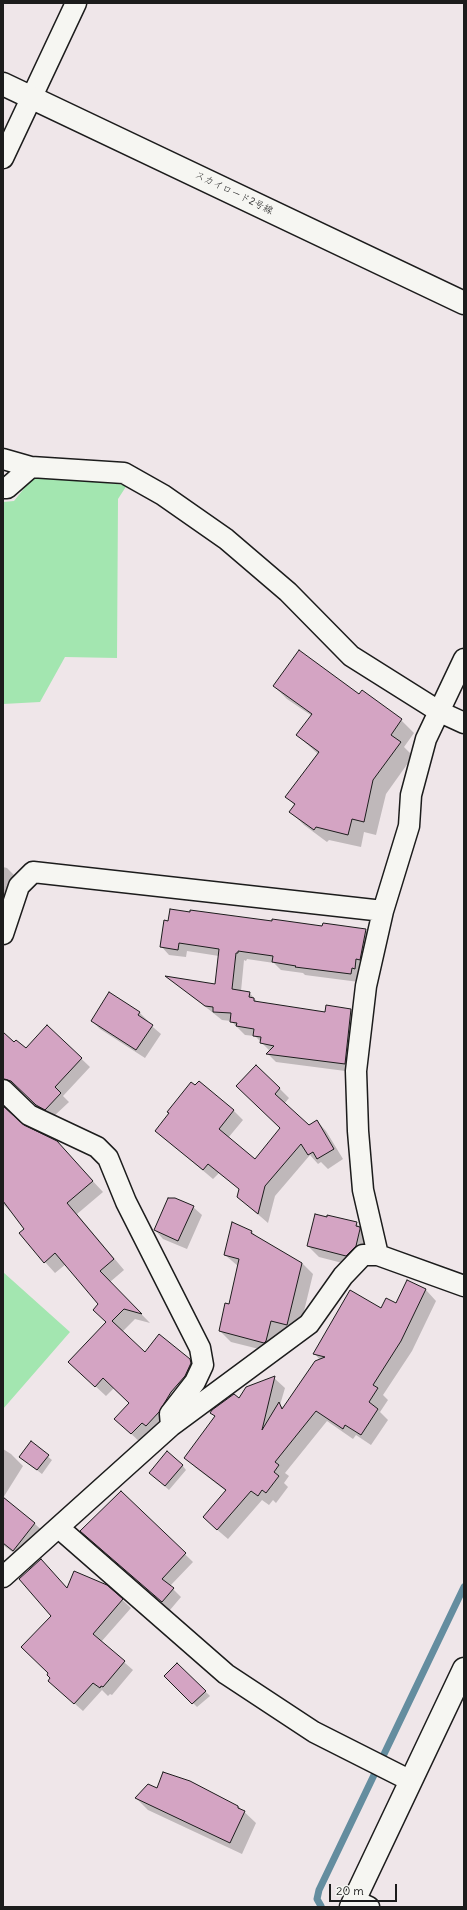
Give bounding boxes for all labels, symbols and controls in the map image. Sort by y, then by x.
street label: スカイロード2号線 [193,169,275,217]
scale bar [331,1876,399,1902]
text: 20 m [336,1883,364,1898]

